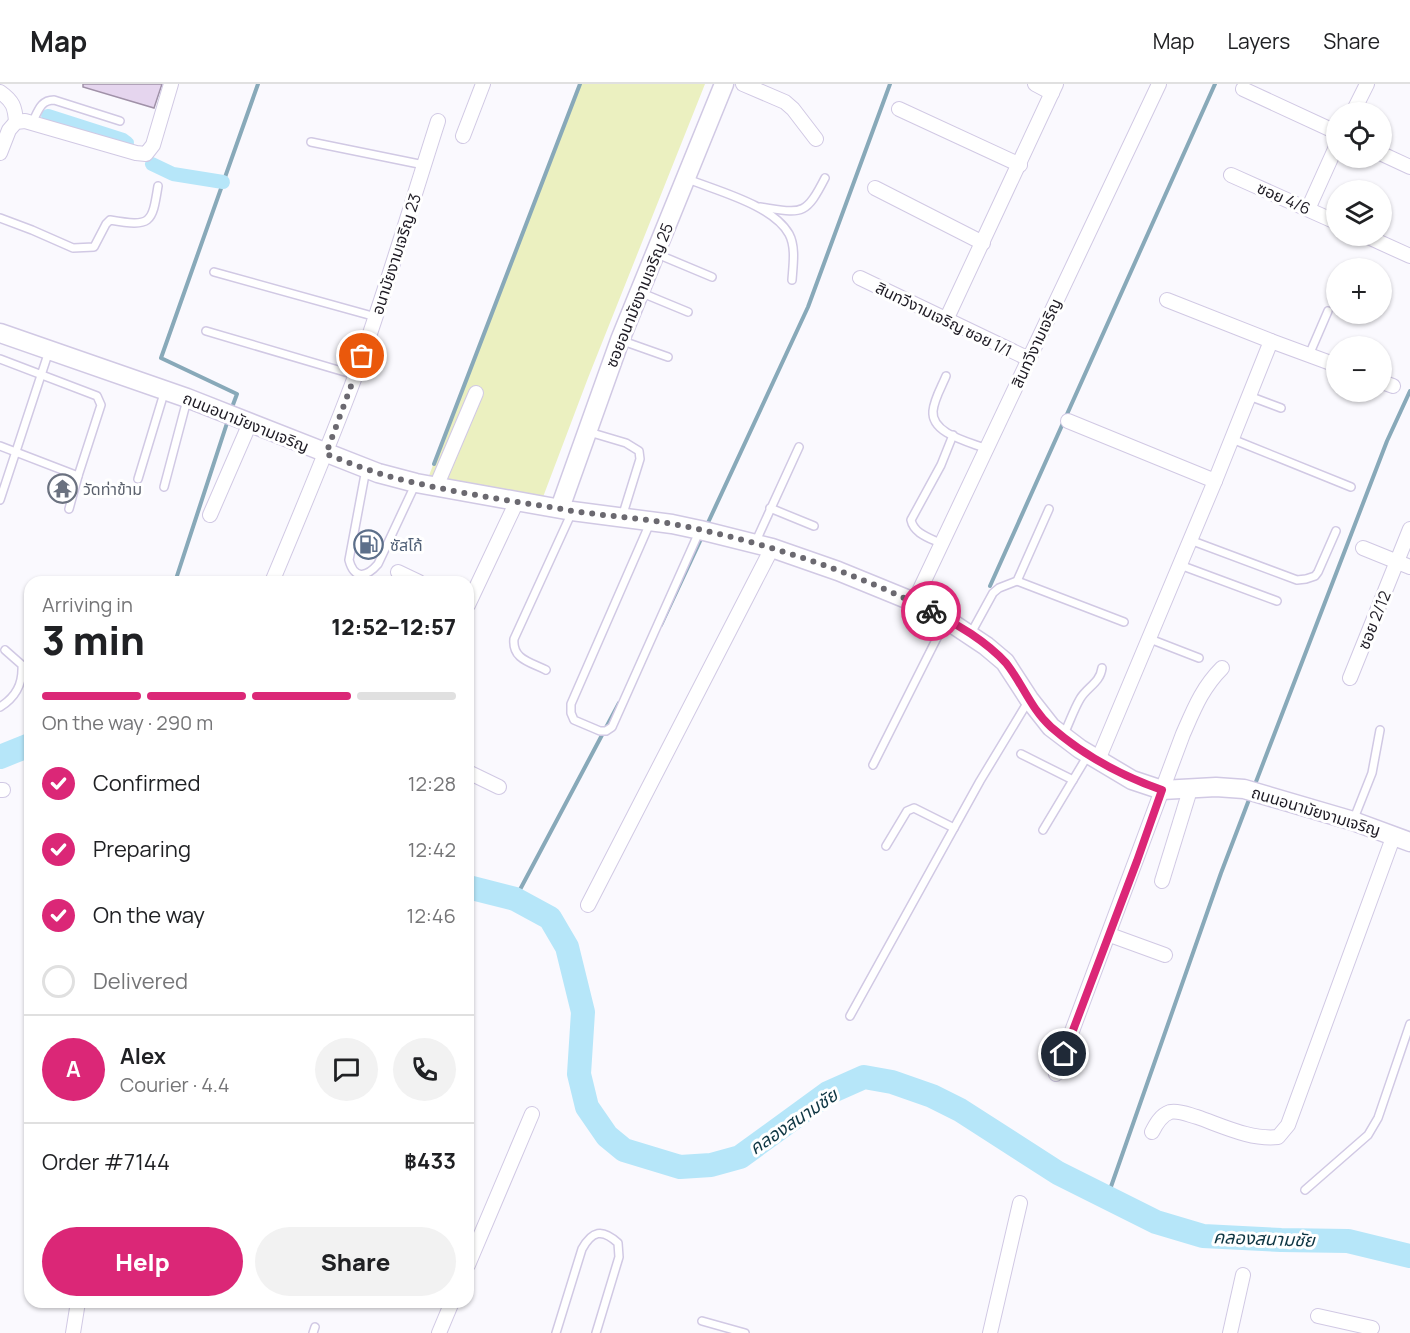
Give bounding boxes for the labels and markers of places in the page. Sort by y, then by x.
pin [336,330,387,381]
temple icon: วัดท่าข้าม [46,473,78,505]
place label: วัดท่าข้าม [83,478,142,500]
fuel station icon: ซัสโก้ [353,529,385,561]
place label: ซัสโก้ [390,534,423,556]
pin [1038,1028,1089,1079]

